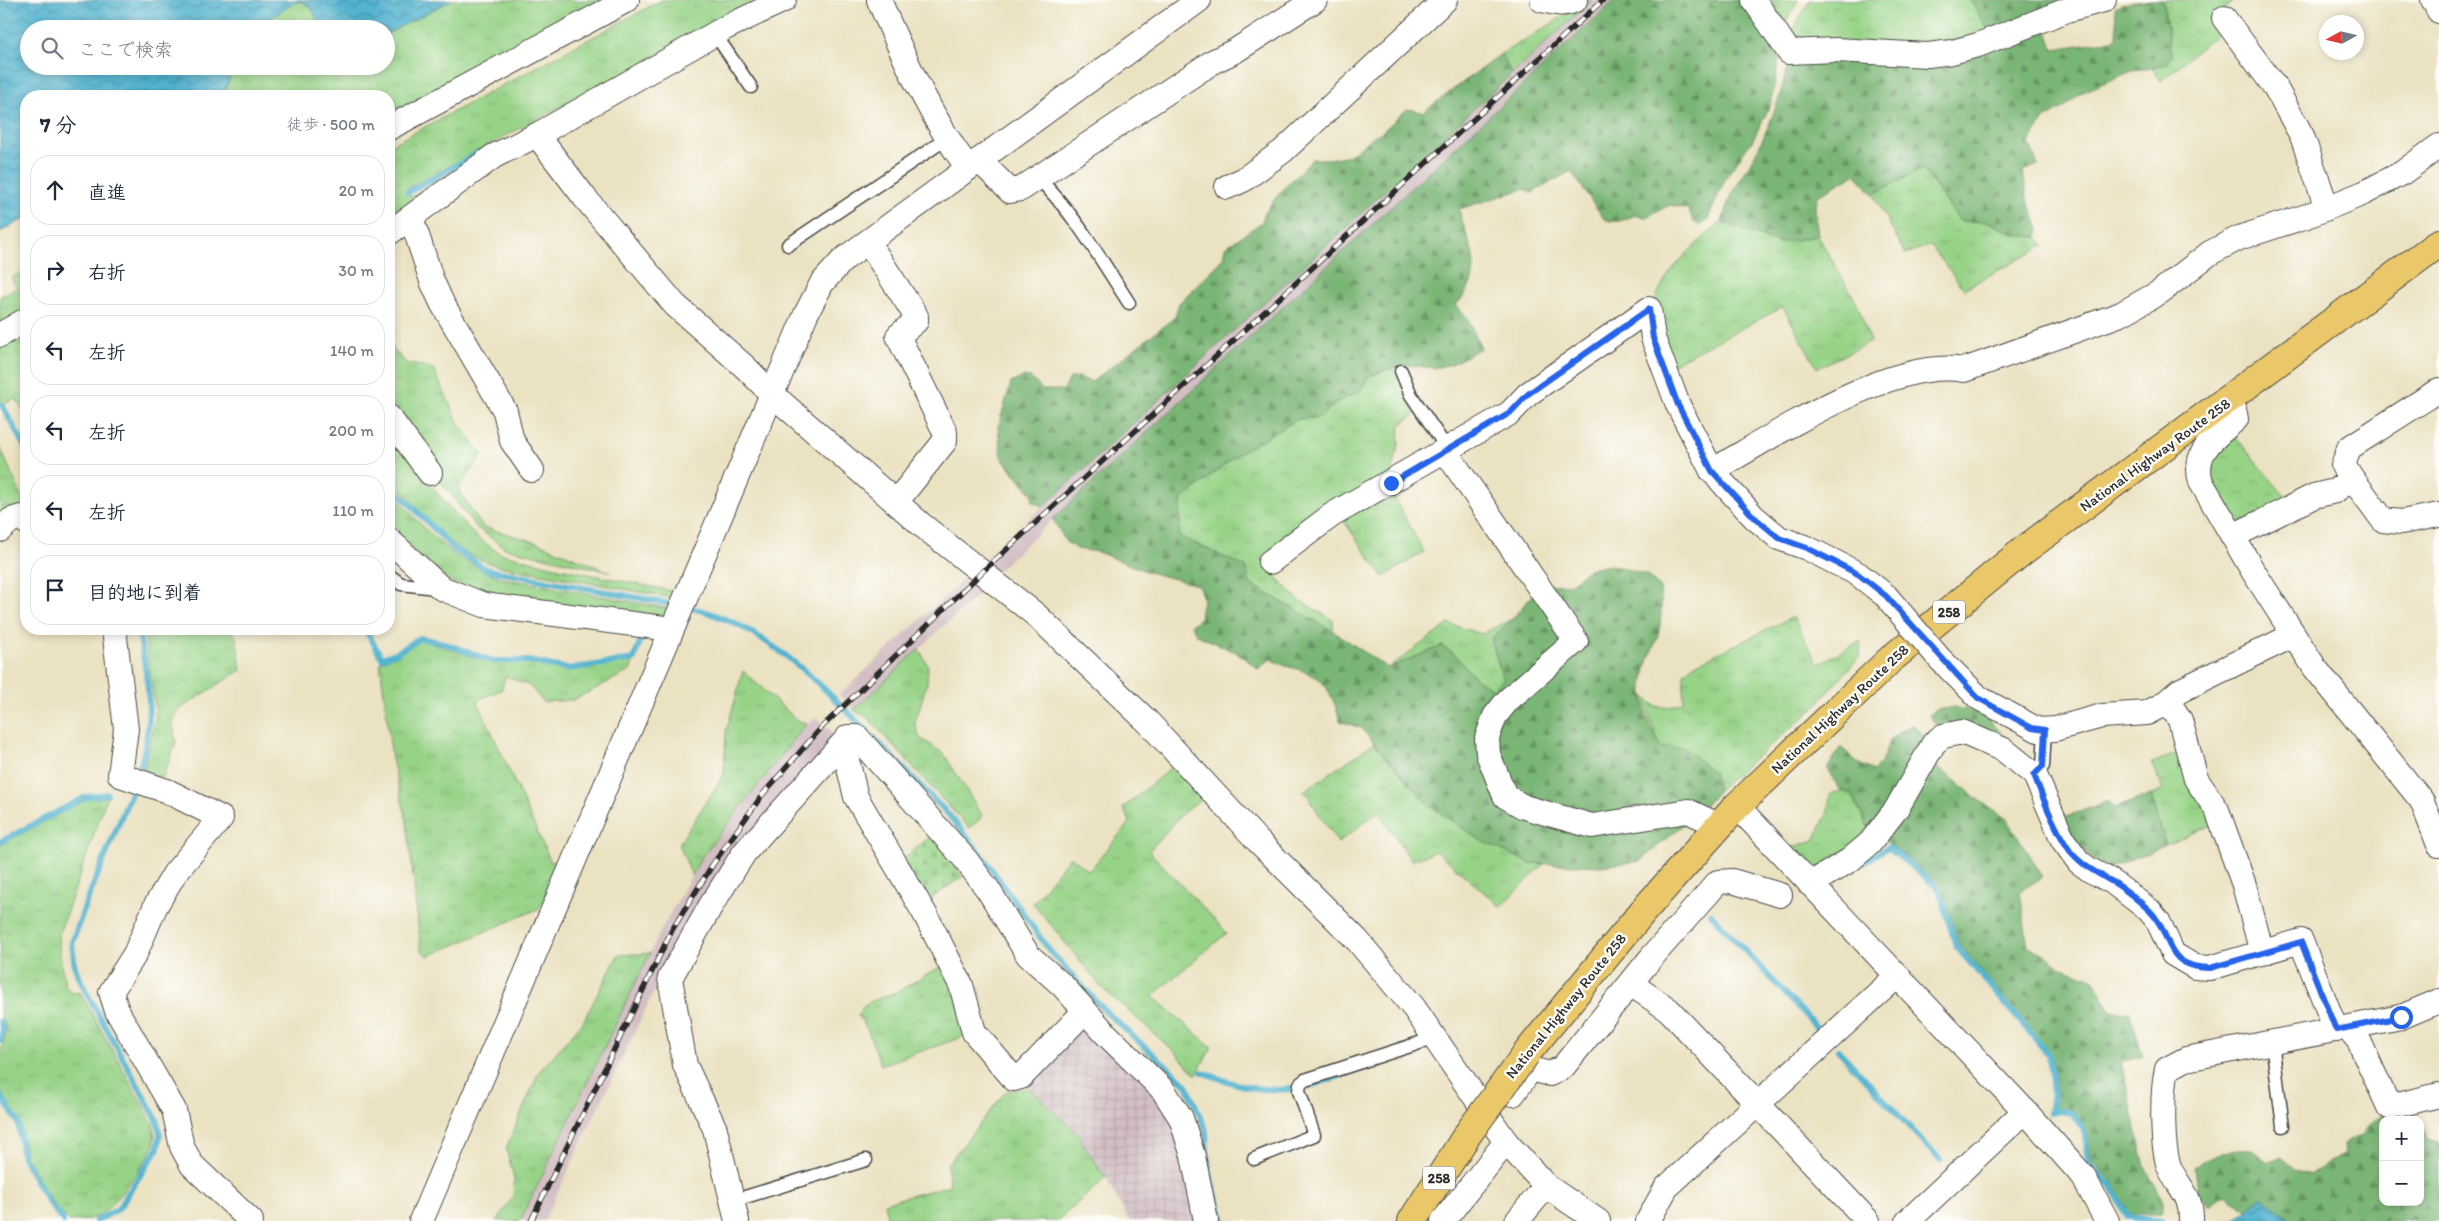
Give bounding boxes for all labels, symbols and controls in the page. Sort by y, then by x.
north arrow [2319,15,2364,60]
search box [20,20,395,75]
icon: search [38,34,66,62]
text: ここで検索 [78,38,173,61]
text: 7 分 [40,112,76,137]
text: 徒歩 · 500 m [287,115,375,134]
icon: ahead [41,176,69,204]
text: 直進 [88,181,126,204]
text: 20 m [339,181,374,200]
icon: right [41,256,69,284]
text: 右折 [88,261,126,284]
text: 30 m [338,261,374,280]
icon: left [41,336,69,364]
text: 左折 [88,341,126,364]
text: 140 m [330,341,374,360]
street label: National Highway Route 258 [2076,394,2234,516]
icon: left [41,416,69,444]
text: 左折 [88,421,126,444]
text: 200 m [329,421,374,440]
route end [1380,472,1403,495]
icon: left [41,496,69,524]
text: 左折 [88,501,126,524]
text: 110 m [332,501,374,520]
icon: arrive [41,576,69,604]
text: 目的地に到着 [88,581,202,604]
road number: 258 [1933,600,1965,624]
street label: National Highway Route 258 [1768,641,1912,777]
street label: National Highway Route 258 [1502,930,1630,1082]
route start [2390,1006,2413,1029]
map controls [2379,1116,2424,1206]
button: + [2379,1116,2424,1161]
button: − [2379,1161,2424,1206]
road number: 258 [1423,1166,1455,1190]

